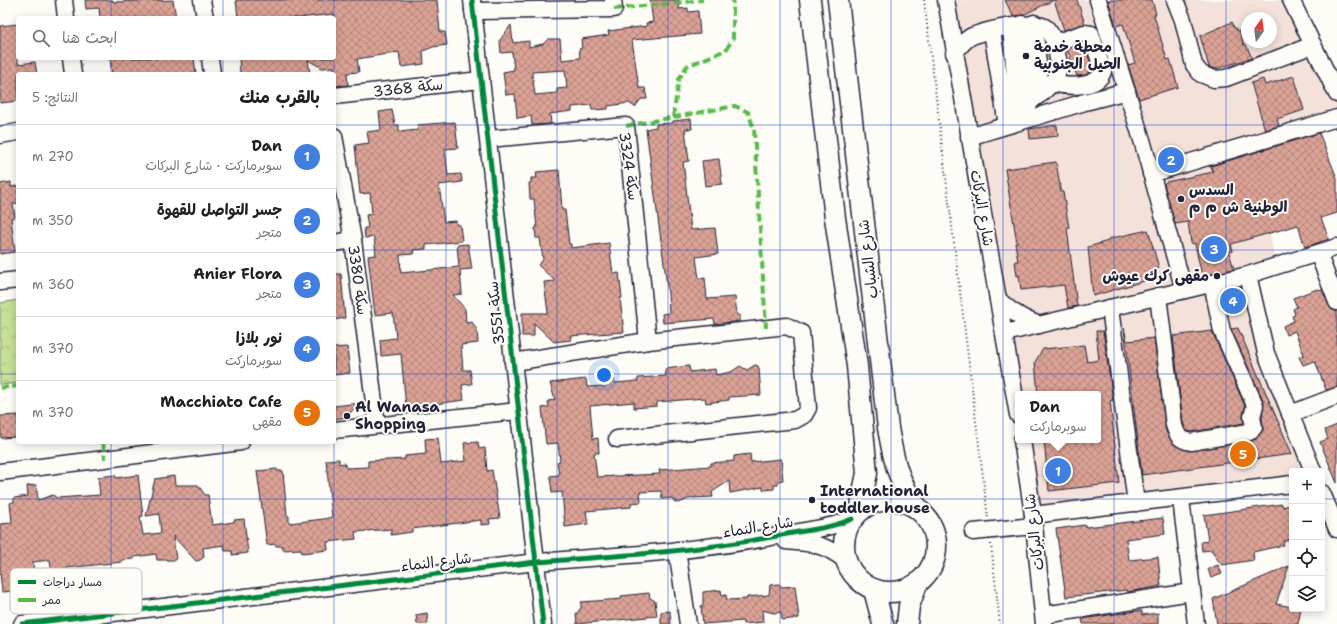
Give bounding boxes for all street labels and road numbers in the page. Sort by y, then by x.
street label: سكة 3368 [372,74,444,102]
street label: سكة 3324 [614,130,644,202]
street label: شارع البركات [965,168,999,248]
street label: شارع الشباب [853,218,883,300]
street label: سكة 3380 [343,244,373,316]
street label: سكة 3551 [483,280,509,346]
street label: شارع البركات [1019,492,1049,572]
street label: شارع النماء [721,512,795,542]
street label: شارع النماء [399,548,473,576]

